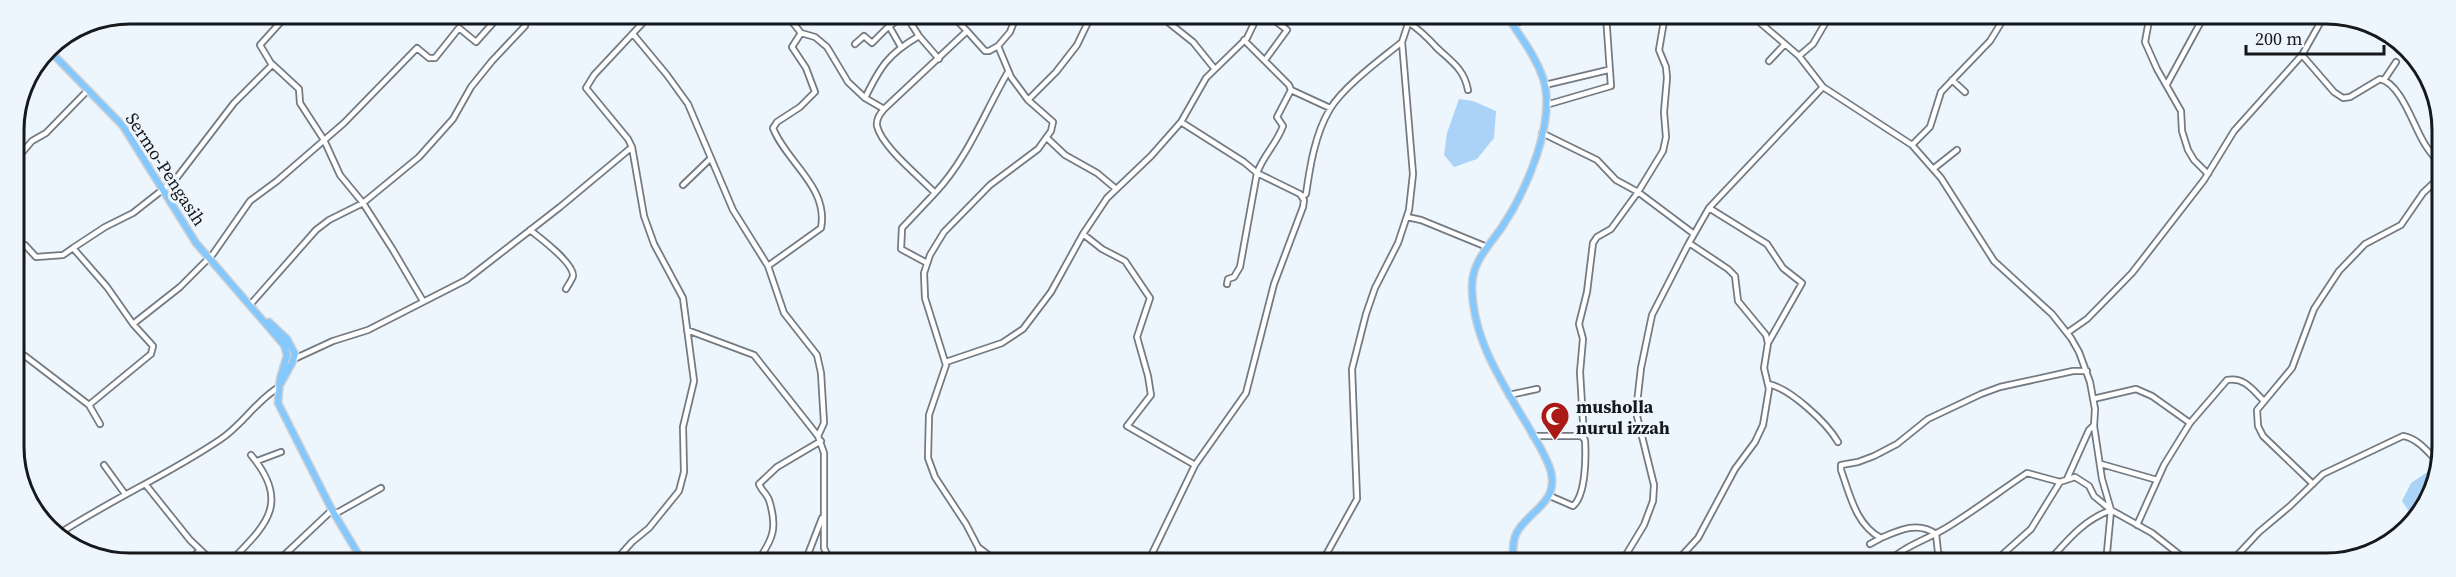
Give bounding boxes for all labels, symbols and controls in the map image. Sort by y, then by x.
scale bar [2246,18,2384,56]
text: 200 m [2255,26,2302,51]
street label: Sermo-Pengasih [120,108,212,231]
place label: musholla nurul izzah [1576,394,1670,440]
mosque icon: musholla nurul izzah [1539,400,1571,442]

